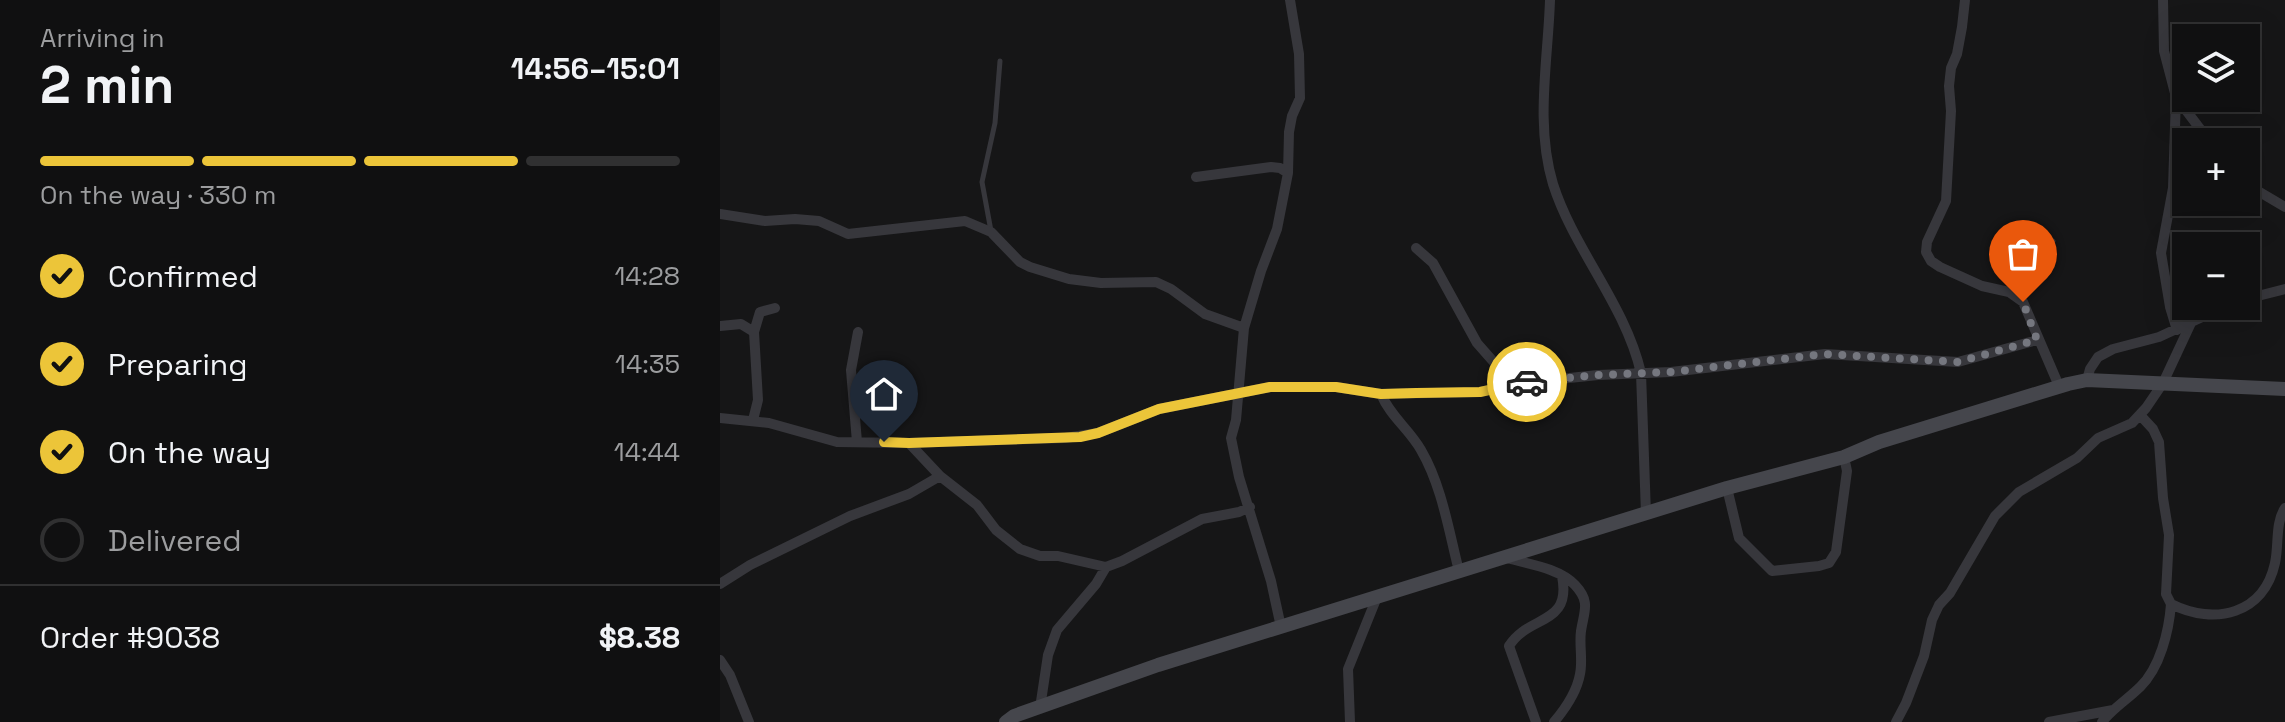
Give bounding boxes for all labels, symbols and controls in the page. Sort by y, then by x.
text: Arriving in [40,21,164,55]
map controls [2172,24,2260,320]
button: layers [2172,24,2260,112]
text: 14:56–15:01 [511,49,680,88]
text: 2 min [40,52,174,118]
button: + [2172,128,2260,216]
text: On the way · 330 m [40,178,276,212]
pin [1989,220,2057,302]
icon: bag [2001,232,2045,276]
button: − [2172,232,2260,320]
icon: check [40,254,84,298]
text: Confirmed [108,257,258,296]
text: 14:28 [614,259,680,293]
icon: check [40,342,84,386]
courier [1487,342,1567,422]
text: Preparing [108,345,247,384]
text: 14:35 [615,347,680,381]
pin [850,360,918,442]
icon: car [1505,360,1549,404]
icon: home [862,372,906,416]
icon: check [40,430,84,474]
text: On the way [108,433,271,472]
text: 14:44 [614,435,680,469]
text: Delivered [108,521,242,560]
text: Order #9038 [40,618,220,657]
text: $8.38 [599,618,680,657]

